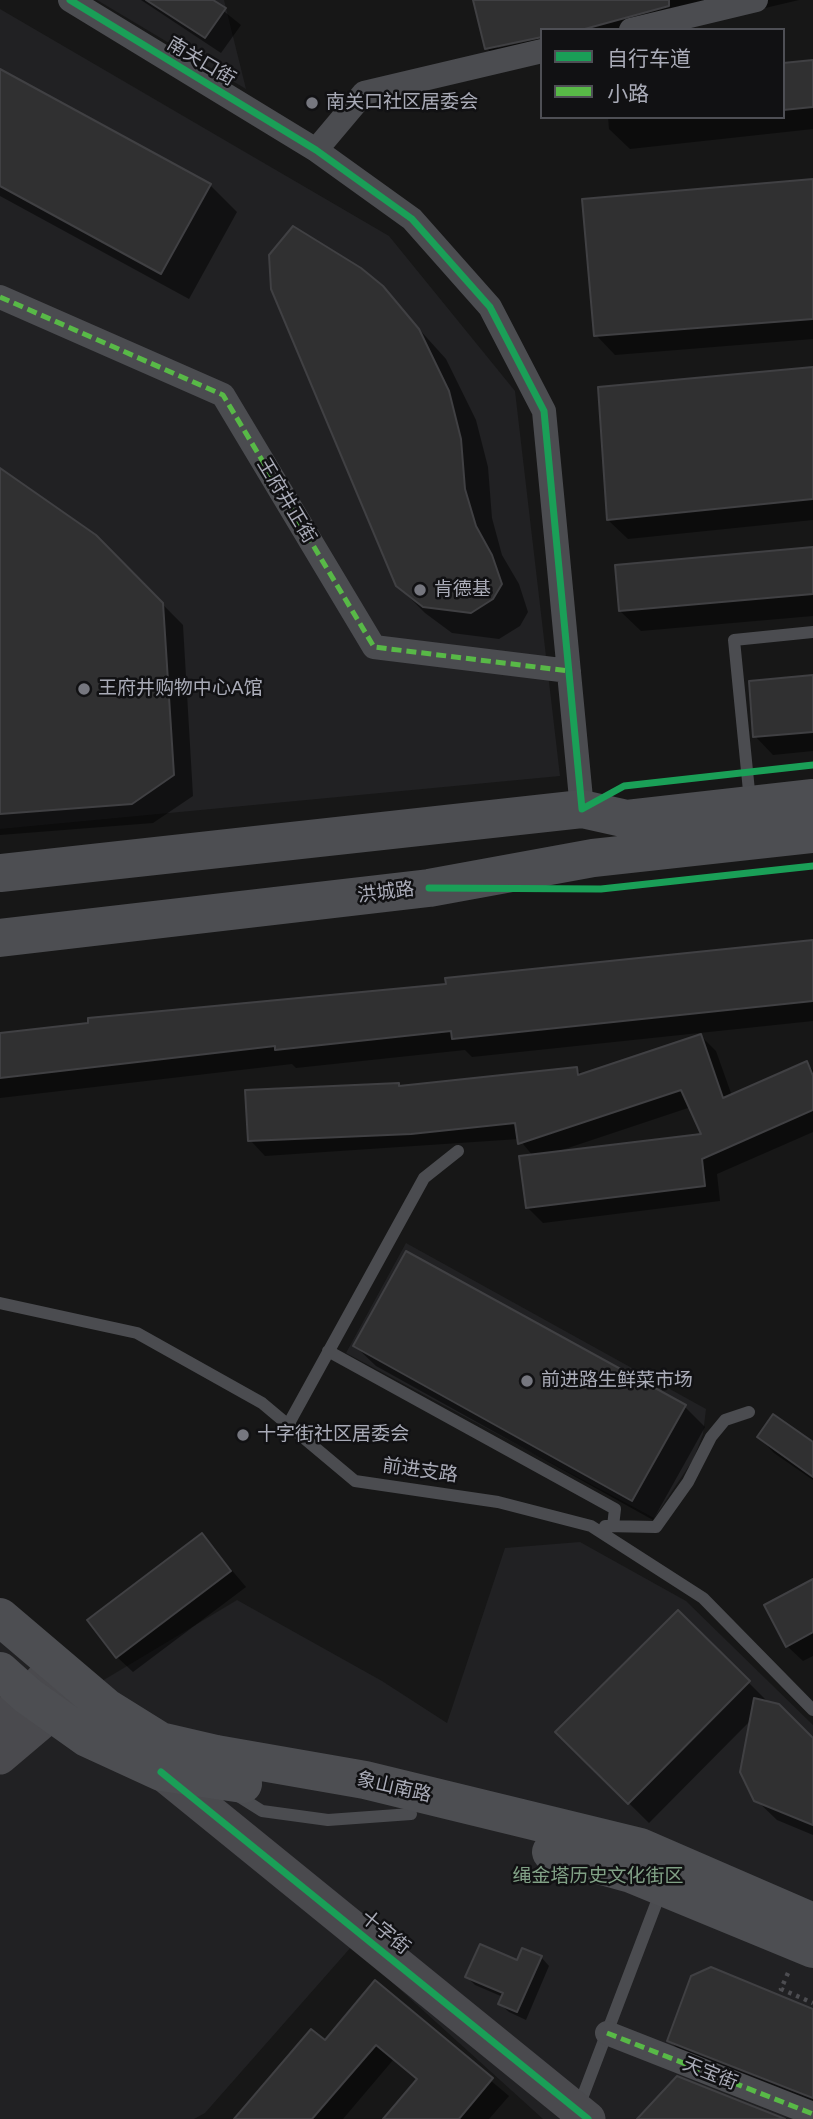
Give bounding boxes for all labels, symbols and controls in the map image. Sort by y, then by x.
legend [540,28,785,119]
street label: 南关口街 [163,33,239,91]
text: 自行车道 [607,47,691,70]
text: 小路 [607,82,649,105]
place label: 南关口社区居委会 [326,92,478,114]
marker: 南关口社区居委会 [304,95,320,111]
street label: 王府井正街 [252,454,320,548]
place label: 肯德基 [434,579,491,601]
marker: 肯德基 [412,582,428,598]
place label: 王府井购物中心A馆 [98,678,263,700]
marker: 王府井购物中心A馆 [76,681,92,697]
street label: 洪城路 [356,878,416,908]
place label: 前进路生鲜菜市场 [541,1370,693,1392]
marker: 前进路生鲜菜市场 [519,1373,535,1389]
place label: 十字街社区居委会 [257,1424,409,1446]
marker: 十字街社区居委会 [235,1427,251,1443]
street label: 前进支路 [381,1454,459,1488]
street label: 象山南路 [354,1768,434,1808]
park label: 绳金塔历史文化街区 [513,1866,683,1888]
street label: 十字街 [356,1906,414,1960]
street label: 天宝街 [679,2053,741,2095]

